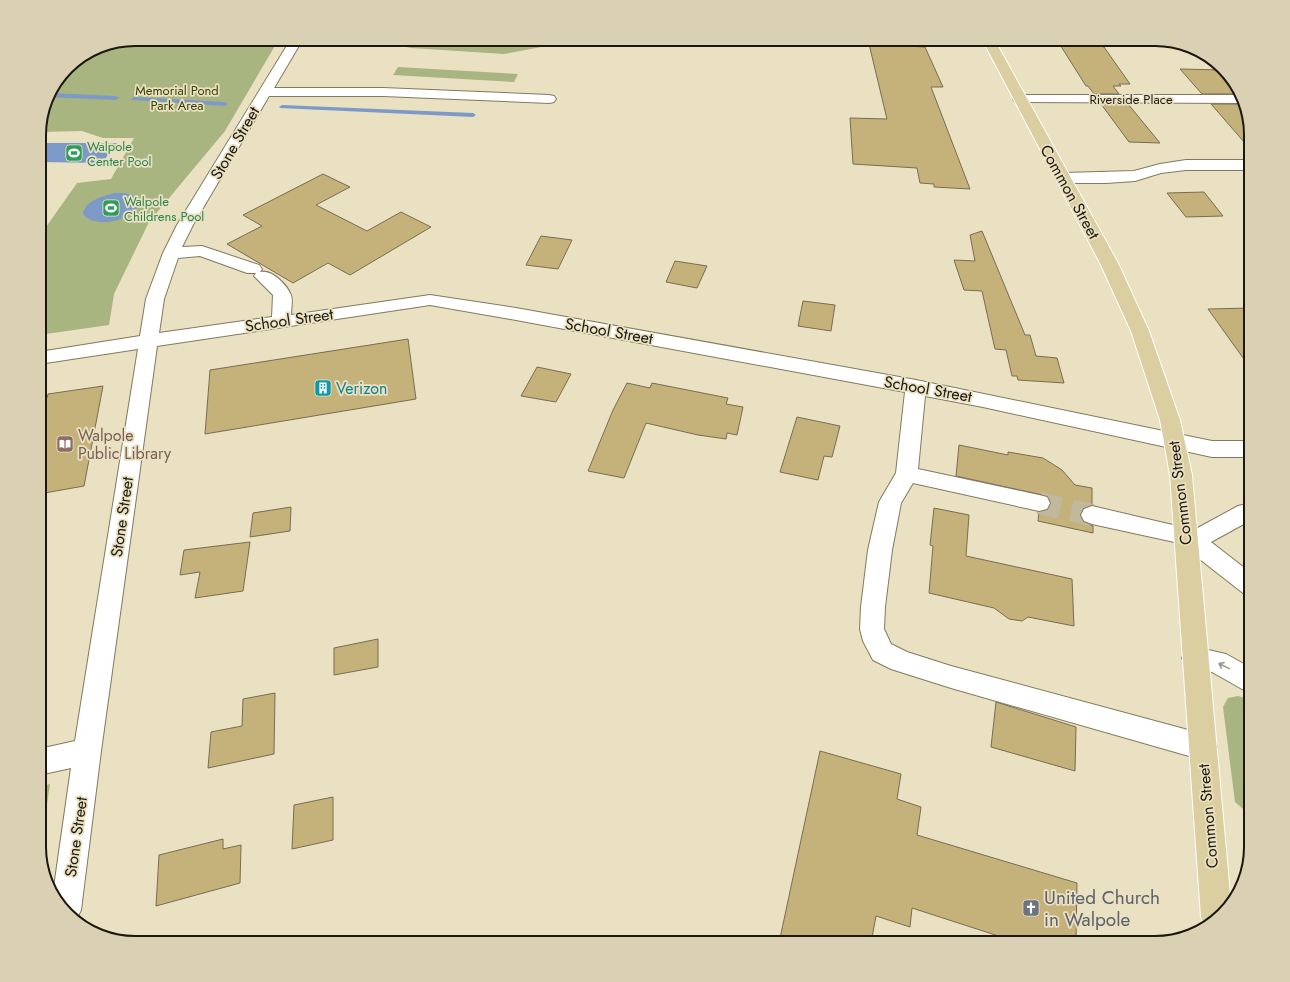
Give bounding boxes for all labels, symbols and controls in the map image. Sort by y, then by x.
park label: Memorial Pond Park Area [135,81,219,115]
street label: Riverside Place [1089,90,1173,109]
street label: Stone Street [205,102,265,184]
place label: Walpole Center Pool [87,137,152,171]
street label: Common Street [1035,141,1106,244]
sports icon: Walpole Center Pool [64,143,84,163]
place label: Walpole Childrens Pool [124,192,204,226]
sports icon: Walpole Childrens Pool [101,198,121,218]
street label: School Street [243,302,335,338]
street label: School Street [563,312,655,350]
street label: School Street [882,370,974,408]
place label: Verizon [336,377,387,400]
building icon: Verizon [313,378,333,398]
place label: Walpole Public Library [78,424,172,465]
library icon: Walpole Public Library [55,434,75,454]
street label: Common Street [1162,439,1198,546]
street label: Stone Street [105,475,139,559]
one-way arrow [1219,662,1231,669]
street label: Common Street [1192,763,1224,869]
street label: Stone Street [59,795,93,879]
place label: United Church in Walpole [1044,884,1160,933]
church icon: United Church in Walpole [1021,898,1041,918]

